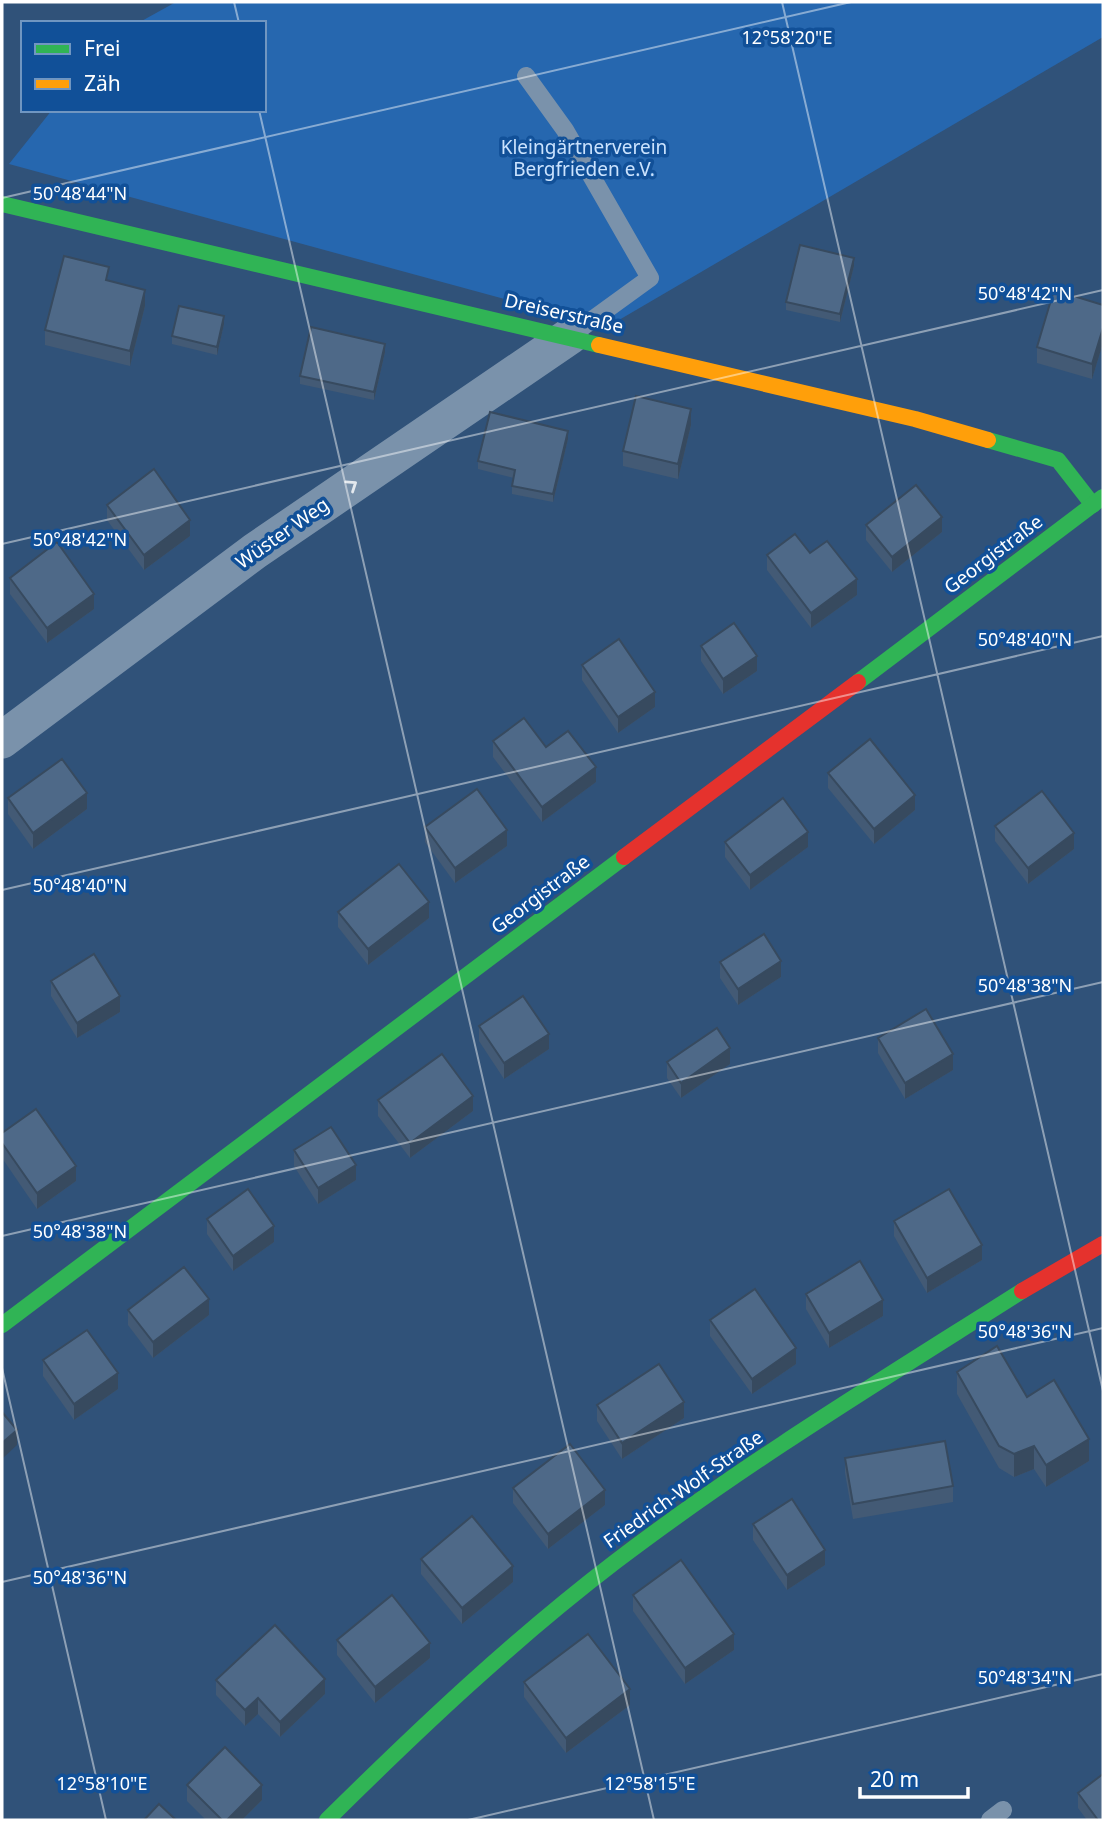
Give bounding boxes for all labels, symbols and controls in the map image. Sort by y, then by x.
legend [21,21,266,112]
text: 12°58'20"E [742,25,832,49]
text: Frei [84,34,120,62]
text: Zäh [84,69,121,97]
park label: Kleingärtnerverein Bergfrieden e.V. [501,134,667,182]
text: 50°48'44"N [33,181,127,205]
text: 50°48'42"N [978,281,1072,305]
street label: Dreiserstraße [502,287,626,339]
one-way arrow [344,481,357,493]
street label: Wüster Weg [230,491,334,575]
street label: Georgistraße [938,508,1048,600]
text: 50°48'42"N [33,527,127,551]
text: 50°48'40"N [978,627,1072,651]
street label: Georgistraße [485,848,595,940]
text: 50°48'40"N [33,873,127,897]
text: 50°48'38"N [978,973,1072,997]
text: 50°48'38"N [33,1219,127,1243]
text: 50°48'36"N [978,1319,1072,1343]
street label: Friedrich-Wolf-Straße [598,1424,768,1554]
text: 50°48'36"N [33,1565,127,1589]
text: 50°48'34"N [978,1665,1072,1689]
scale bar [860,1756,968,1800]
text: 20 m [870,1765,919,1793]
text: 12°58'10"E [57,1771,147,1795]
text: 12°58'15"E [605,1771,695,1795]

